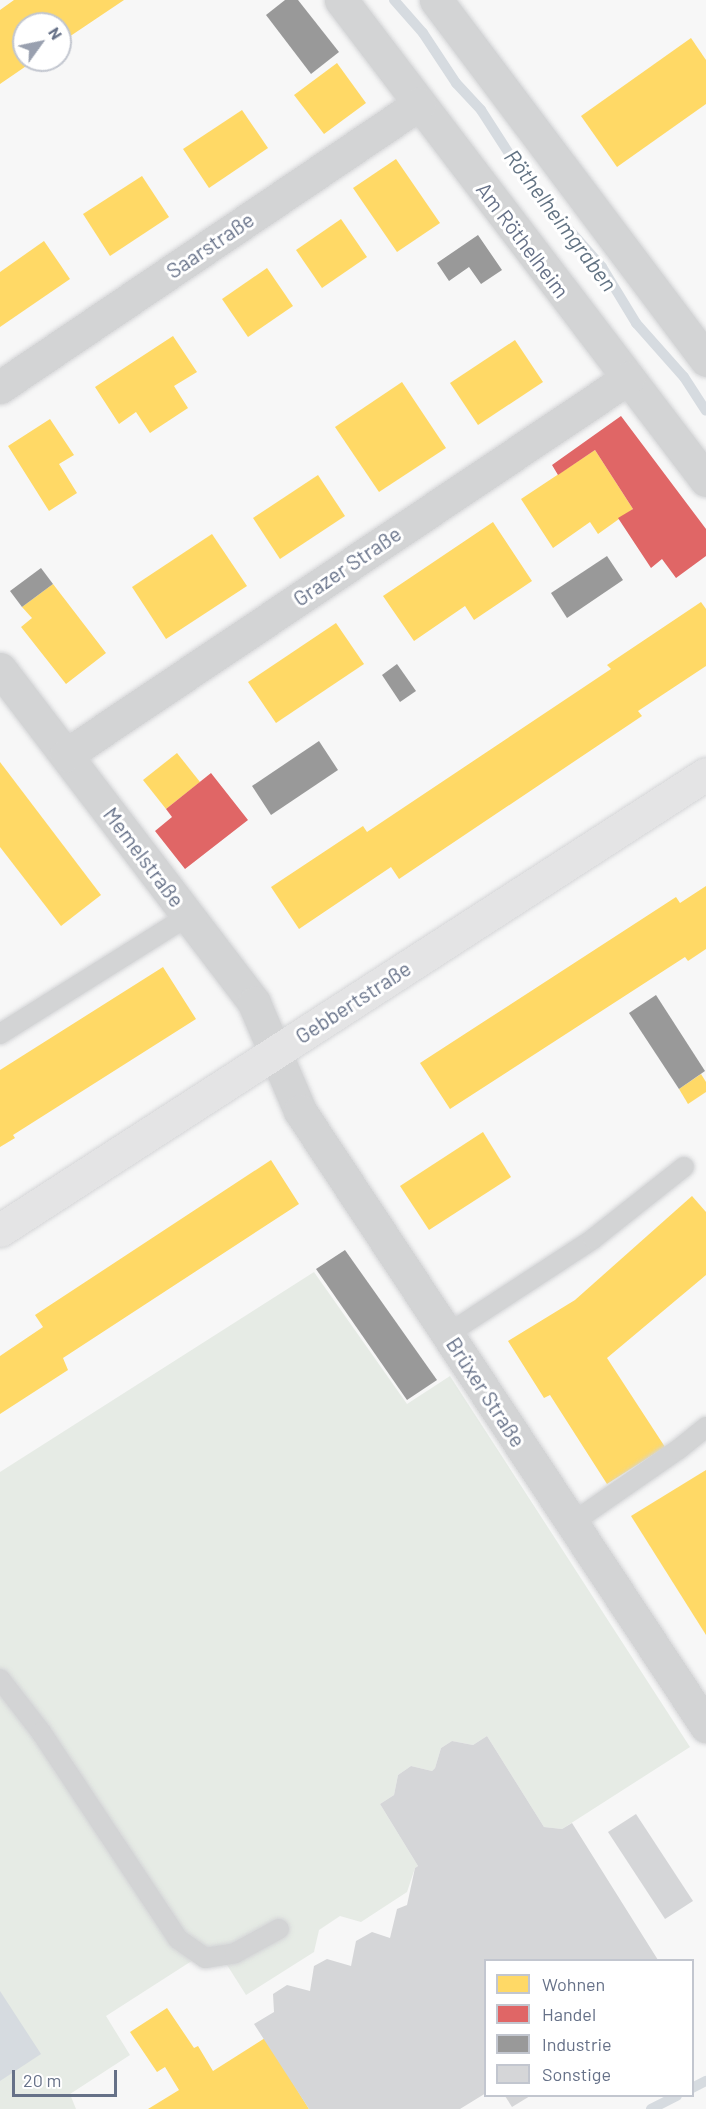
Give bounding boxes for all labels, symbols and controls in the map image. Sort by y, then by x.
north arrow [12,12,72,72]
text: N [45,23,67,43]
water label: Röthelheimgraben [499,144,623,296]
street label: Am Röthelheim [471,177,575,303]
street label: Saarstraße [161,207,259,283]
street label: Grazer Straße [288,521,406,611]
street label: Memelstraße [98,802,190,912]
street label: Gebbertstraße [291,955,415,1049]
street label: Brüxer Straße [441,1332,531,1452]
legend [484,1959,694,2097]
text: Wohnen [542,1973,605,1995]
text: Handel [542,2003,596,2025]
text: Industrie [542,2033,612,2055]
scale bar [15,2058,120,2096]
text: Sonstige [542,2063,611,2085]
text: 20 m [23,2069,61,2091]

